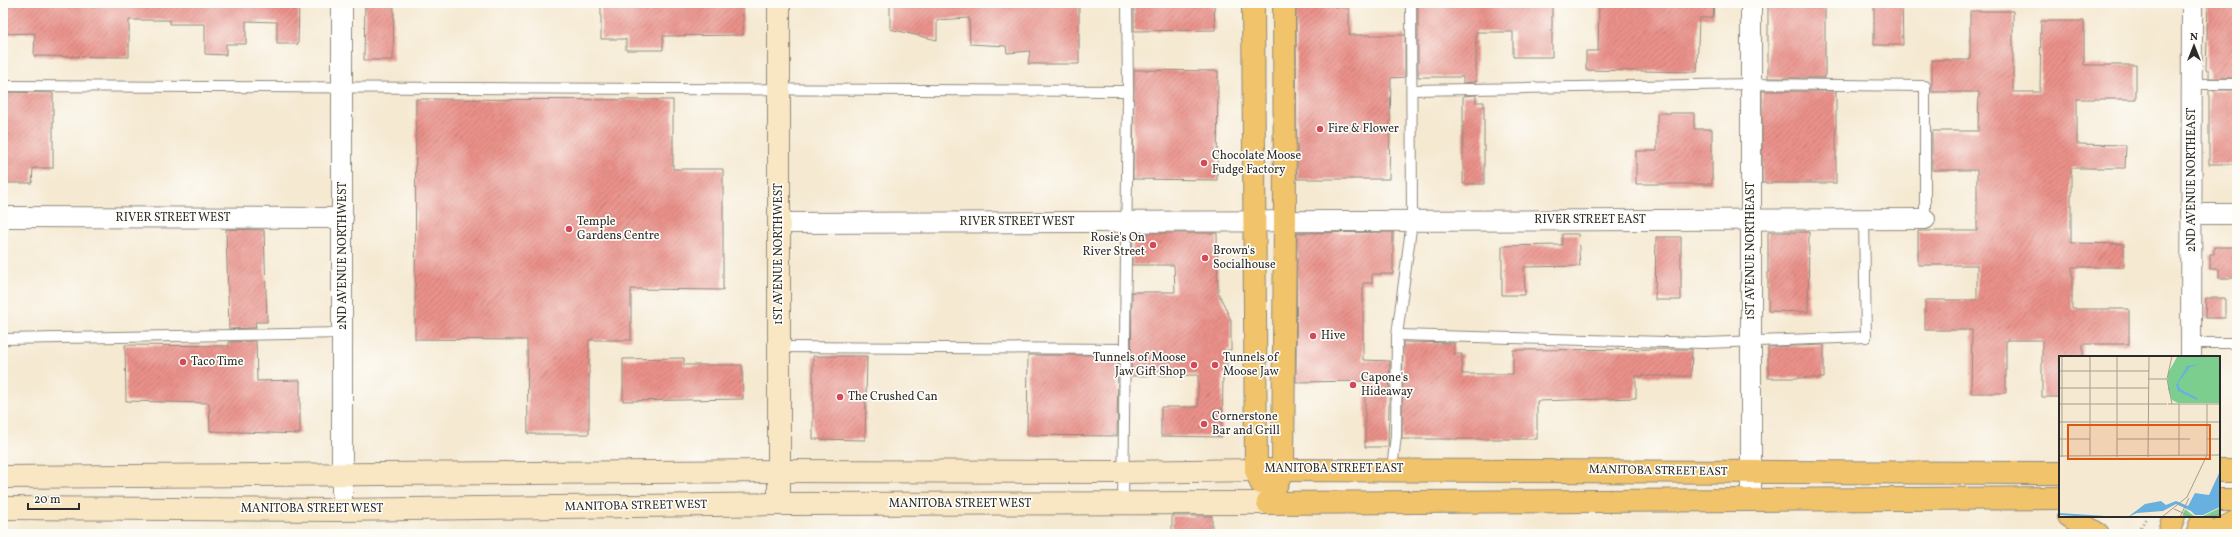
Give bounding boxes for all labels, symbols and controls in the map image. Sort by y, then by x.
north arrow [2174,26,2214,66]
text: N [2190,30,2198,45]
street label: 2ND AVENUE NORTHEAST [2184,108,2200,252]
place label: Fire & Flower [1328,121,1399,137]
marker: Fire & Flower [1315,124,1325,134]
place label: Chocolate Moose Fudge Factory [1212,148,1301,178]
marker: Chocolate Moose Fudge Factory [1199,158,1209,168]
street label: 2ND AVENUE NORTHWEST [335,182,351,330]
street label: 1ST AVENUE NORTHEAST [1743,182,1759,320]
street label: 1ST AVENUE NORTHWEST [771,183,787,325]
street label: RIVER STREET WEST [116,210,230,226]
street label: RIVER STREET EAST [1534,212,1646,228]
place label: Temple Gardens Centre [577,214,660,244]
street label: RIVER STREET WEST [960,214,1074,230]
marker: Temple Gardens Centre [564,224,574,234]
place label: Rosie's On River Street [1082,230,1145,260]
marker: Rosie's On River Street [1148,240,1158,250]
place label: Brown's Socialhouse [1213,243,1276,273]
marker: Brown's Socialhouse [1200,253,1210,263]
place label: Hive [1321,328,1346,344]
marker: Hive [1308,331,1318,341]
place label: Tunnels of Moose Jaw Gift Shop [1093,350,1186,380]
place label: Tunnels of Moose Jaw [1223,350,1280,380]
place label: Taco Time [191,354,244,370]
inset map [2059,356,2220,517]
marker: Taco Time [178,357,188,367]
marker: Tunnels of Moose Jaw Gift Shop [1189,360,1199,370]
marker: Tunnels of Moose Jaw [1210,360,1220,370]
place label: Capone's Hideaway [1361,370,1414,400]
marker: Capone's Hideaway [1348,380,1358,390]
place label: The Crushed Can [848,389,938,405]
marker: The Crushed Can [835,392,845,402]
place label: Cornerstone Bar and Grill [1212,409,1280,439]
marker: Cornerstone Bar and Grill [1199,419,1209,429]
street label: MANITOBA STREET EAST [1264,461,1404,477]
street label: MANITOBA STREET EAST [1588,462,1728,480]
scale bar [28,485,79,511]
text: 20 m [34,492,61,508]
street label: MANITOBA STREET WEST [889,496,1031,512]
street label: MANITOBA STREET WEST [565,497,707,515]
street label: MANITOBA STREET WEST [241,501,383,517]

